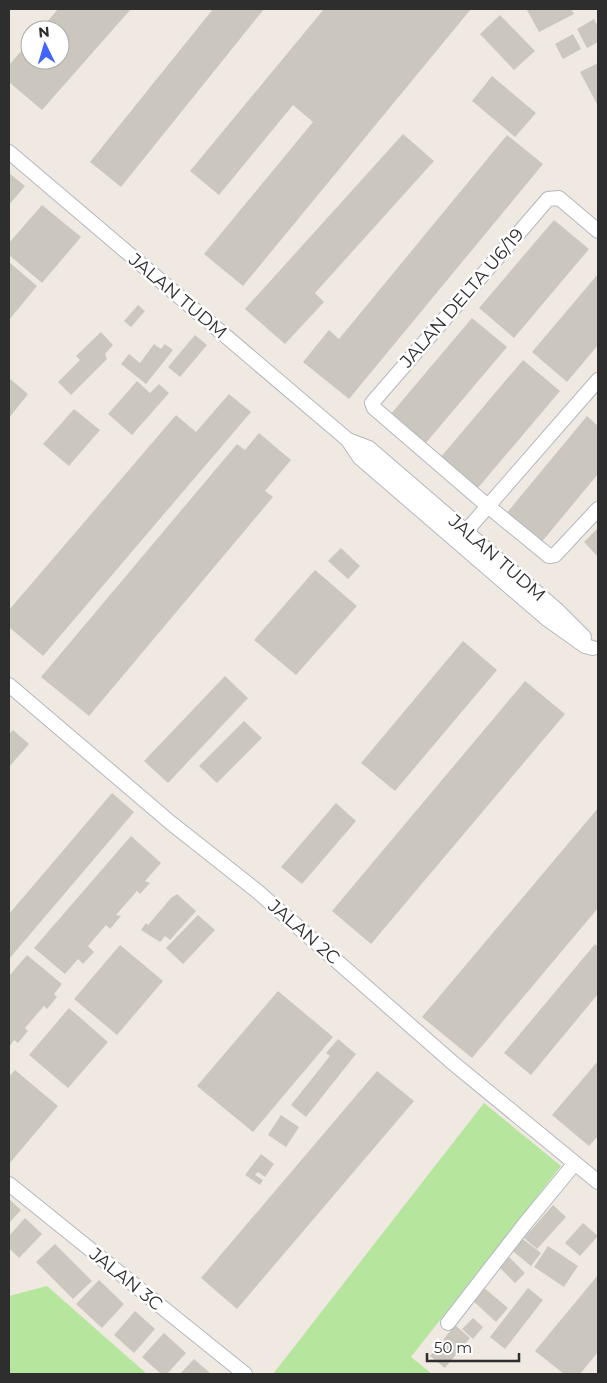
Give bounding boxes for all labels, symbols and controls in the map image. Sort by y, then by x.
north arrow [20,20,70,70]
text: N [37,23,50,42]
street label: JALAN DELTA U6/19 [395,224,529,373]
street label: JALAN TUDM [124,248,231,343]
street label: JALAN TUDM [443,509,550,606]
street label: JALAN 2C [263,894,344,969]
street label: JALAN 3C [84,1242,167,1315]
scale bar [427,1330,520,1362]
text: 50 m [434,1338,472,1357]

